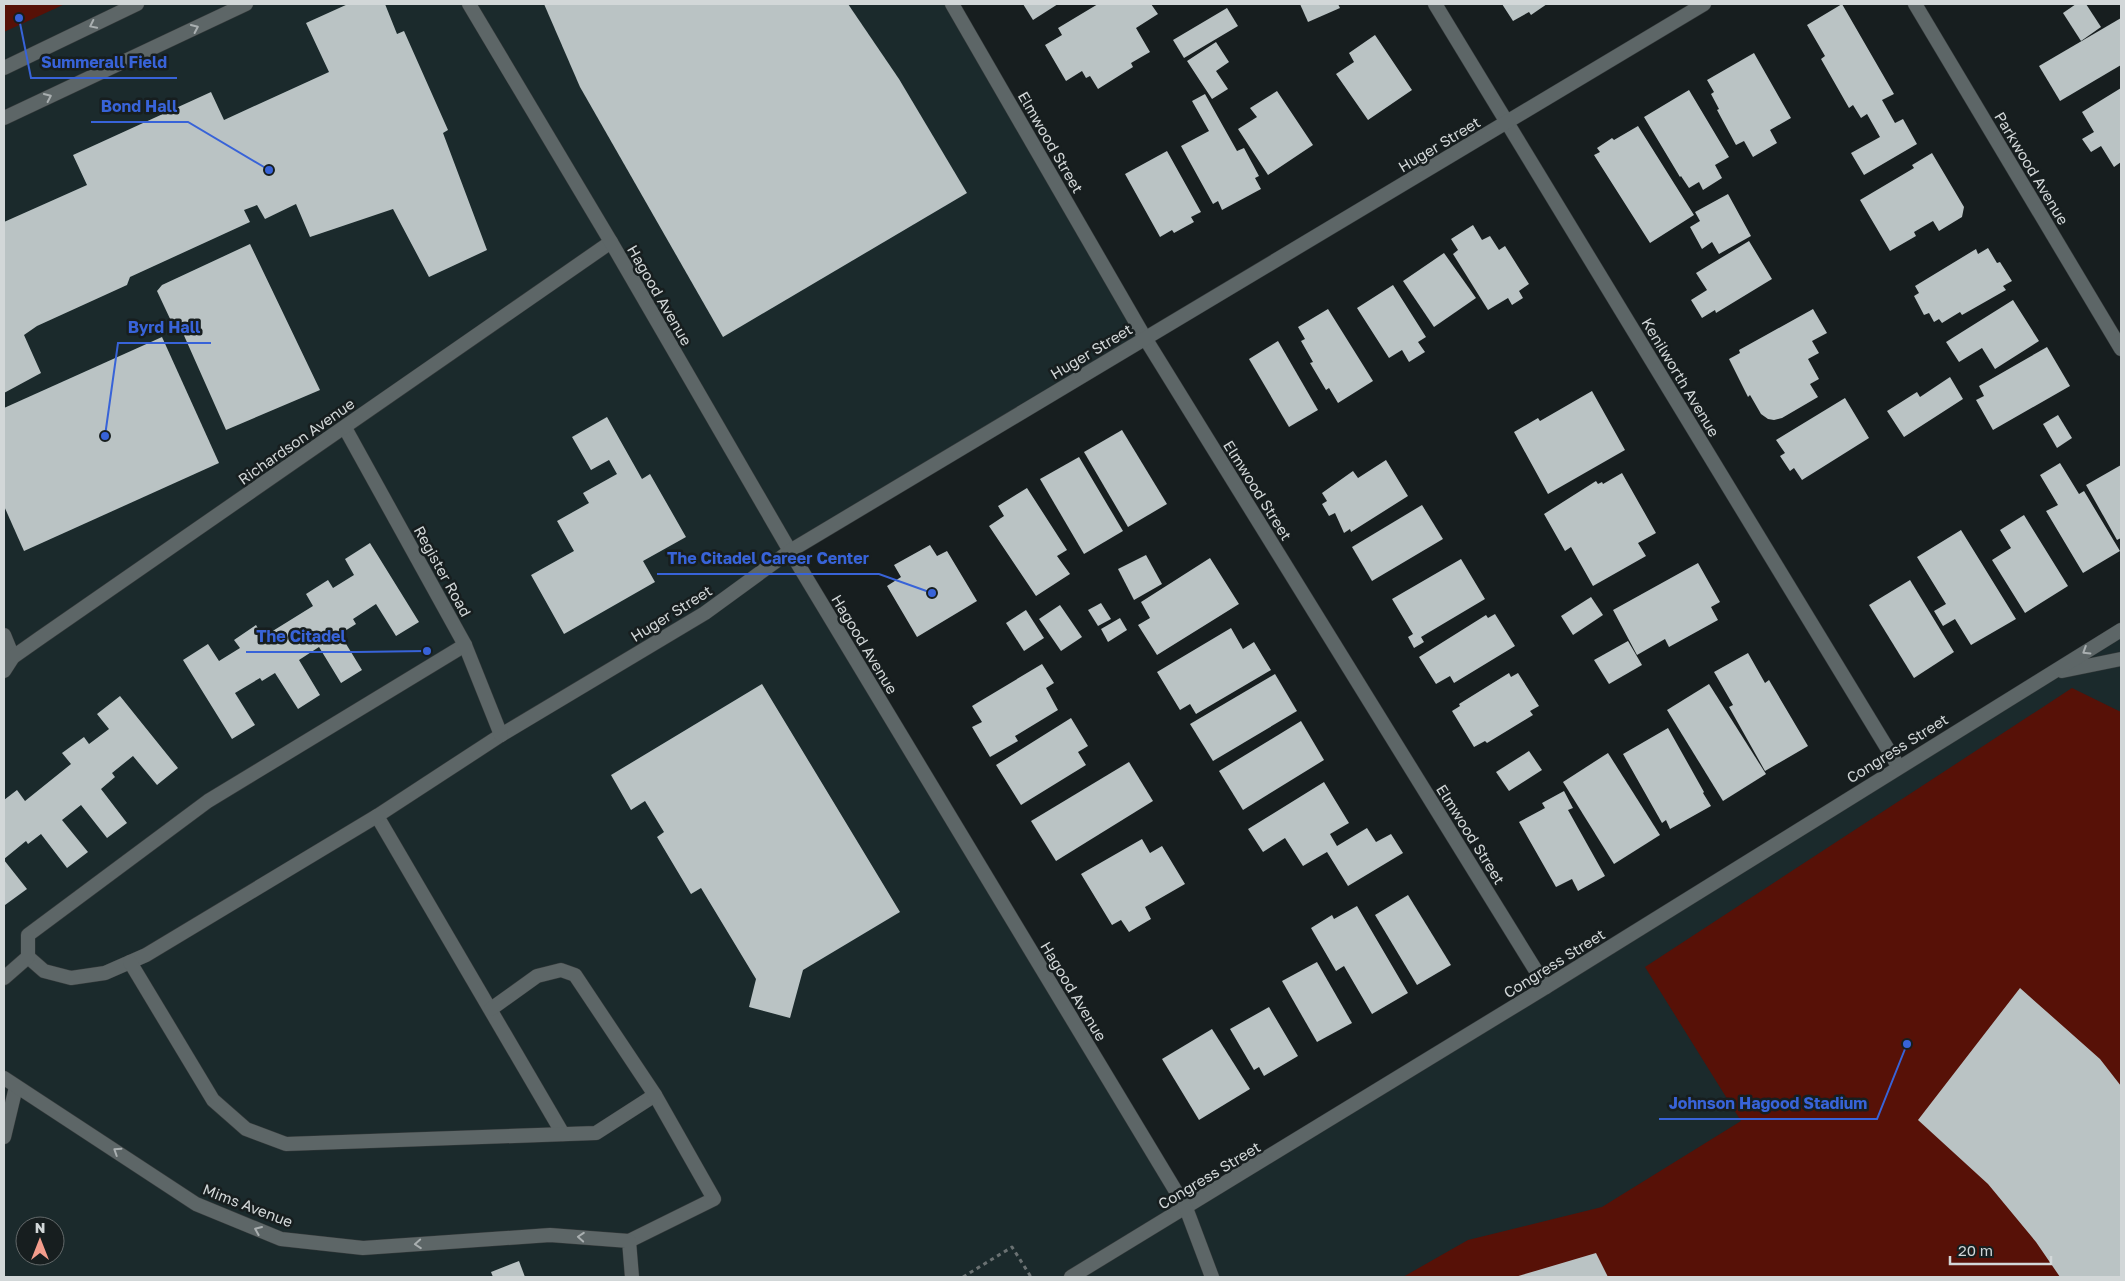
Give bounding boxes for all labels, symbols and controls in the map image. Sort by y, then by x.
one-way arrow [89,19,98,29]
one-way arrow [190,24,199,34]
callout: Summerall Field [31,47,177,78]
text: Summerall Field [41,52,167,72]
street label: Elmwood Street [1015,88,1087,196]
callout: Bond Hall [91,91,188,122]
one-way arrow [43,93,52,103]
text: Bond Hall [101,96,178,116]
street label: Parkwood Avenue [1991,108,2073,228]
street label: Huger Street [1395,112,1483,176]
street label: Hagood Avenue [624,242,696,349]
callout: Byrd Hall [118,312,211,343]
street label: Kenilworth Avenue [1638,314,1724,440]
text: Byrd Hall [128,317,201,337]
street label: Huger Street [1047,319,1135,383]
street label: Richardson Avenue [234,394,358,488]
street label: Elmwood Street [1220,437,1296,543]
street label: Register Road [411,522,475,620]
callout: The Citadel Career Center [657,543,879,574]
text: The Citadel Career Center [667,548,869,568]
street label: Huger Street [627,581,715,645]
street label: Hagood Avenue [828,591,902,697]
callout: The Citadel [246,621,356,652]
text: The Citadel [256,626,346,646]
one-way arrow [2083,645,2092,655]
street label: Congress Street [1843,710,1951,786]
street label: Elmwood Street [1433,781,1509,887]
street label: Congress Street [1500,925,1608,1001]
street label: Hagood Avenue [1037,938,1111,1044]
callout: Johnson Hagood Stadium [1659,1088,1877,1119]
text: Johnson Hagood Stadium [1669,1093,1867,1113]
street label: Congress Street [1155,1137,1263,1213]
one-way arrow [113,1148,122,1158]
street label: Mims Avenue [200,1180,296,1231]
north arrow [15,1216,65,1266]
text: N [35,1219,45,1236]
one-way arrow [255,1225,263,1235]
one-way arrow [576,1232,584,1243]
scale bar [1950,1234,2051,1266]
one-way arrow [414,1239,422,1250]
text: 20 m [1958,1241,1993,1259]

